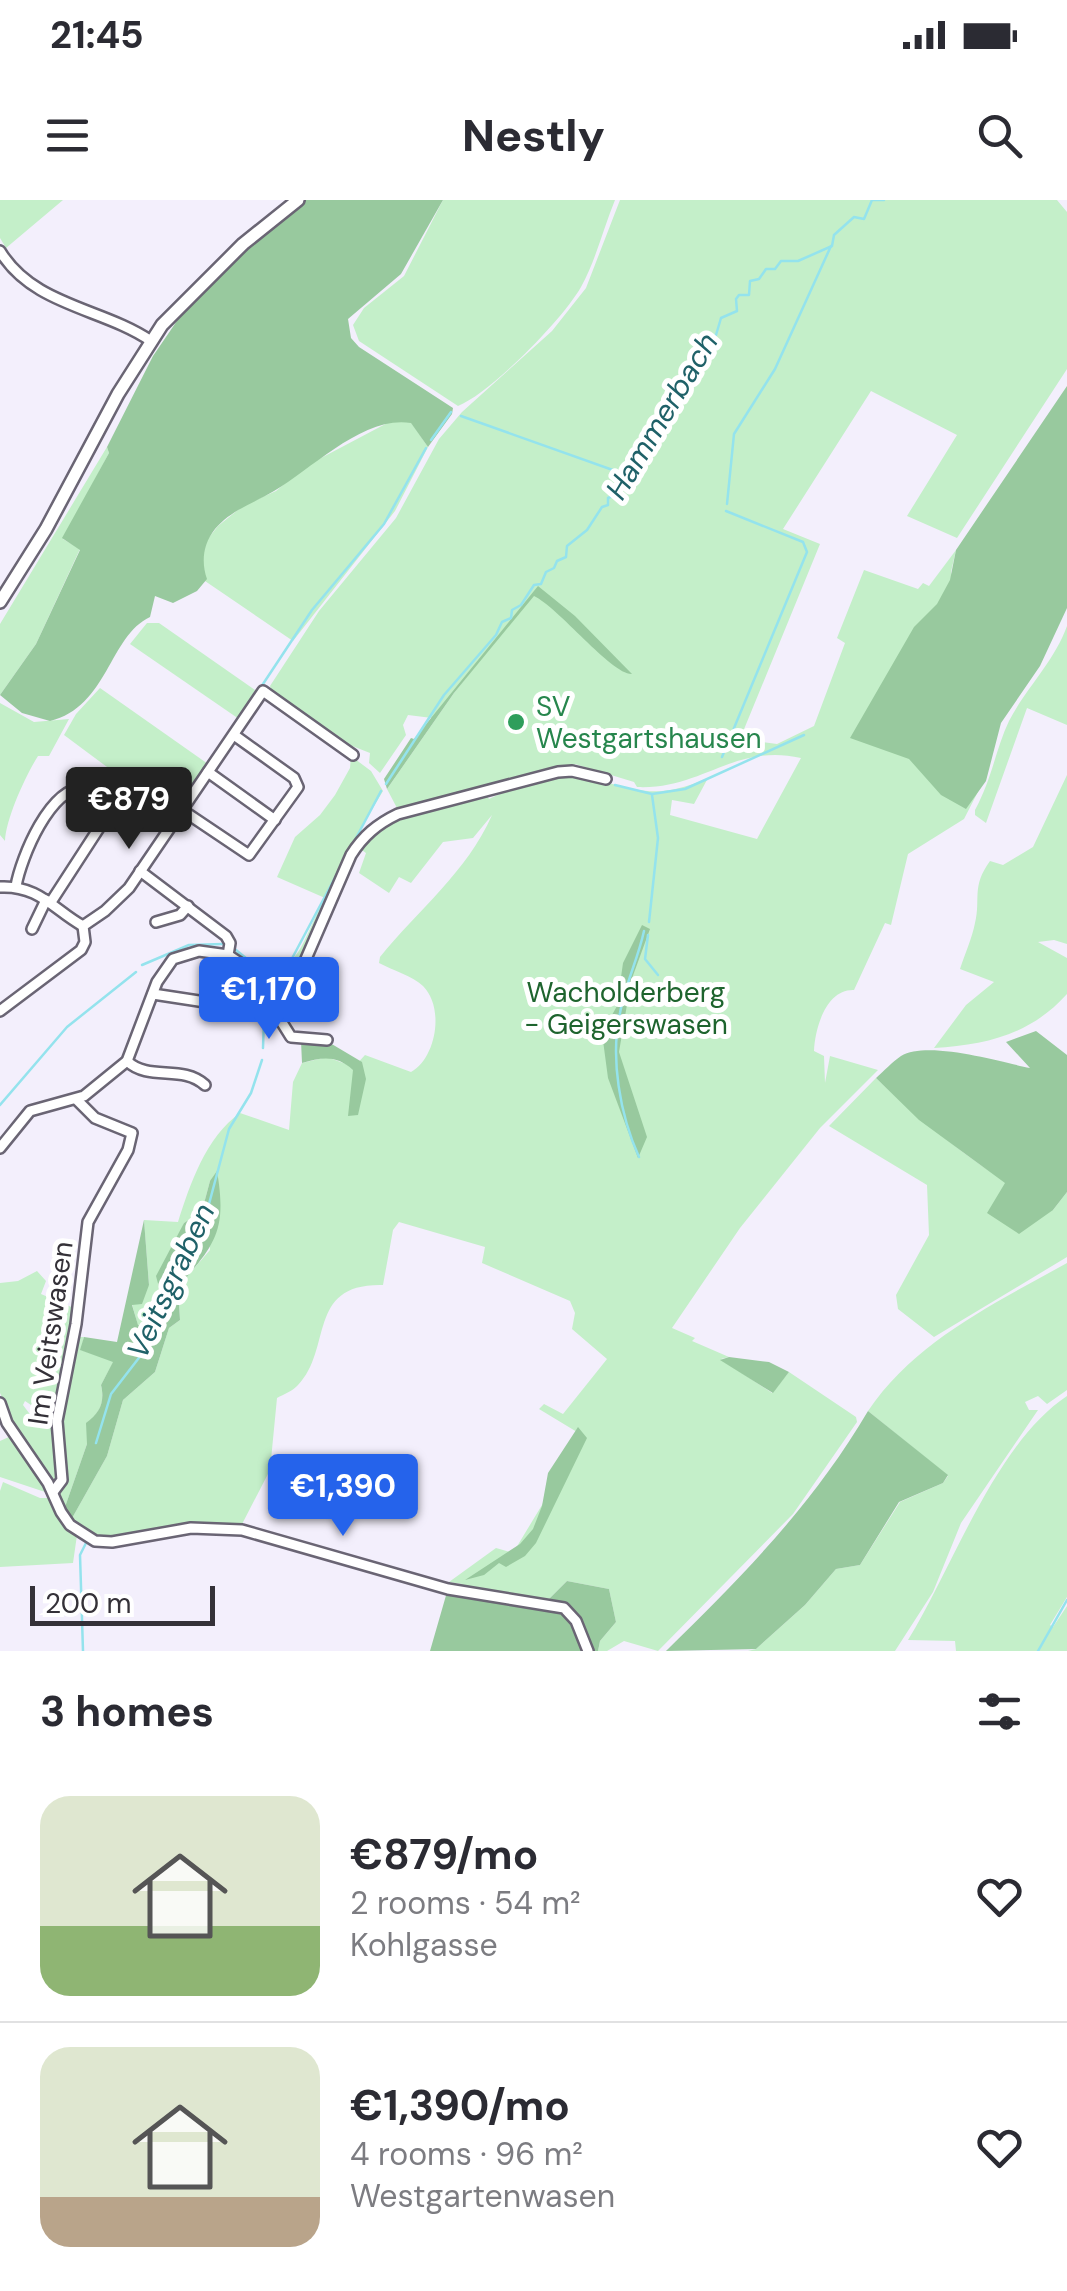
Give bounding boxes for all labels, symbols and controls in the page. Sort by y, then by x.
text: 21:45 [50,10,144,60]
text: Nestly [462,106,605,165]
icon: menu [40,108,95,163]
icon: search [972,108,1027,163]
water label: Hammerbach [596,325,727,506]
place label: SV Westgartshausen [536,688,762,757]
marker: SV Westgartshausen [505,711,527,733]
pin: €879 [70,767,188,852]
text: €879 [88,778,170,820]
pin: €1,170 [188,957,350,1042]
text: €1,170 [221,968,317,1010]
park label: Wacholderberg - Geigerswasen [524,974,728,1043]
water label: Veitsgraben [118,1197,224,1365]
street label: Im Veitswasen [19,1239,82,1427]
pin: €1,390 [262,1454,424,1539]
text: €1,390 [290,1465,396,1507]
scale bar [30,1581,215,1626]
text: 200 m [45,1585,132,1622]
text: 3 homes [40,1684,214,1739]
icon: filters [972,1684,1027,1739]
text: €879/mo [350,1827,538,1882]
icon: home [120,1836,240,1956]
icon: heart [972,1869,1027,1924]
text: 2 rooms · 54 m² [350,1882,581,1924]
text: Kohlgasse [350,1924,498,1966]
text: €1,390/mo [350,2078,570,2133]
icon: home [120,2087,240,2207]
icon: heart [972,2120,1027,2175]
text: 4 rooms · 96 m² [350,2133,583,2175]
text: Westgartenwasen [350,2175,615,2217]

